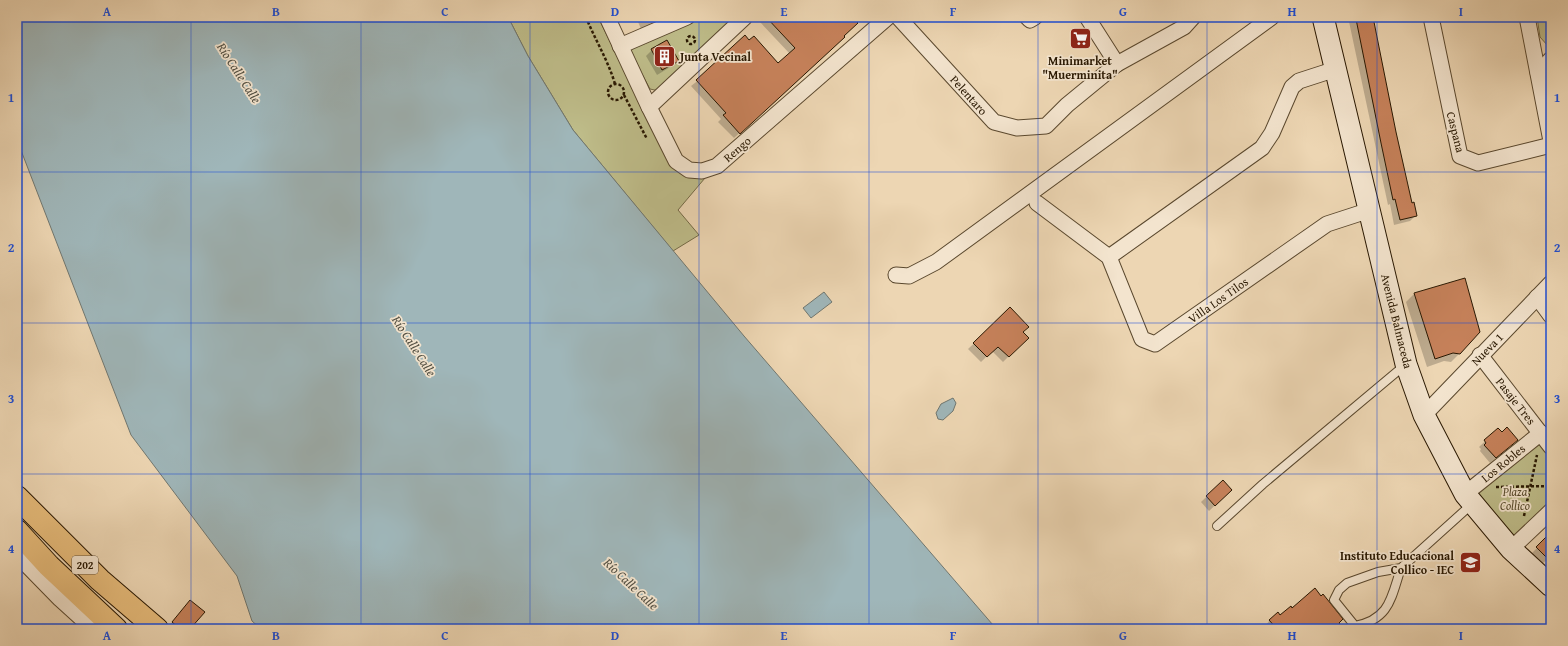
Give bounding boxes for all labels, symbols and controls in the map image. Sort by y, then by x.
text: A [103,2,112,21]
text: B [272,2,280,21]
text: C [441,2,449,21]
text: D [611,2,619,21]
text: E [781,2,788,21]
text: F [950,2,957,21]
text: G [1119,2,1127,21]
text: H [1287,2,1297,21]
text: I [1459,2,1463,21]
supermarket icon: Minimarket "Muerminita" [1067,26,1093,52]
water label: Río Calle Calle [212,38,266,107]
building icon: Junta Vecinal [651,43,677,69]
place label: Junta Vecinal [678,48,751,65]
place label: Minimarket "Muerminita" [1042,52,1118,83]
street label: Pelentaro [946,71,992,119]
text: 1 [8,88,14,107]
text: 1 [1554,88,1560,107]
street label: Caspana [1443,110,1469,155]
street label: Rengo [720,132,754,166]
text: 2 [8,238,15,257]
text: 2 [1554,238,1561,257]
street label: Avenida Balmaceda [1377,272,1417,371]
street label: Villa Los Tilos [1184,273,1252,327]
water label: Río Calle Calle [387,311,441,380]
street label: Nueva 1 [1467,329,1507,369]
street label: Pasaje Tres [1492,374,1540,428]
text: 3 [8,389,14,408]
text: 3 [1554,389,1560,408]
street label: Los Robles [1477,440,1529,486]
park label: Plaza Collico [1500,483,1530,514]
text: 4 [8,539,15,558]
text: 4 [1554,539,1561,558]
place label: Instituto Educacional Collico - IEC [1340,547,1454,578]
school or university icon: Instituto Educacional Collico - IEC [1457,549,1483,575]
water label: Río Calle Calle [599,553,663,615]
road number: 202 [72,556,98,574]
text: A [103,626,112,645]
text: B [272,626,280,645]
text: C [441,626,449,645]
text: D [611,626,619,645]
text: E [781,626,788,645]
text: F [950,626,957,645]
text: G [1119,626,1127,645]
text: H [1287,626,1297,645]
text: I [1459,626,1463,645]

